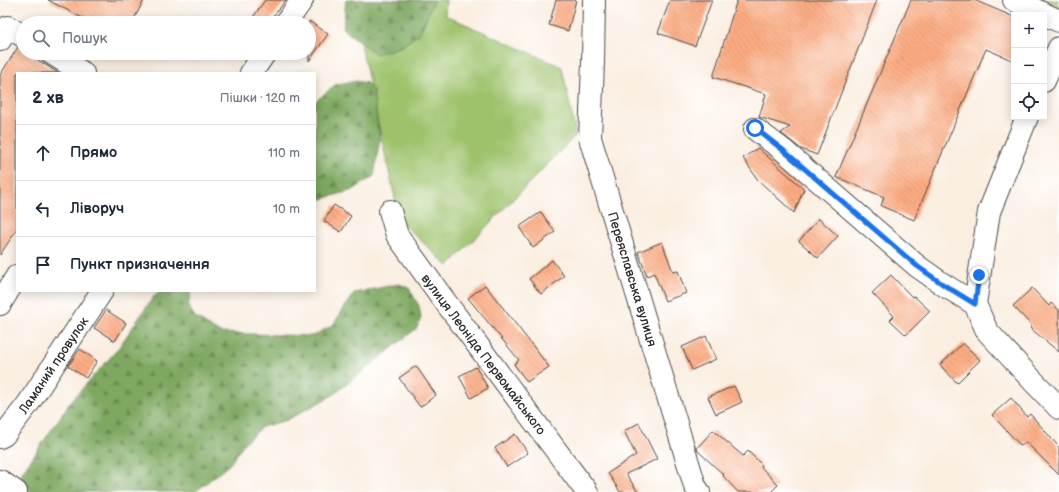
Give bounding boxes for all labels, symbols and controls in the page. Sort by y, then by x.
map controls [1011,12,1047,120]
button: + [1011,12,1047,48]
search box [16,16,316,60]
icon: search [30,27,52,49]
text: Пошук [62,29,108,48]
button: − [1011,48,1047,84]
button: locate [1011,84,1047,120]
text: 2 хв [32,88,64,108]
text: Пішки · 120 m [220,90,300,106]
route start [746,119,764,137]
icon: ahead [32,142,54,164]
text: Прямо [70,143,117,162]
text: 110 m [268,145,300,161]
icon: left [32,198,54,220]
text: Ліворуч [70,199,124,218]
text: 10 m [273,201,300,217]
street label: Переяславська вулиця [604,210,660,349]
icon: arrive [32,254,54,276]
text: Пункт призначення [70,255,210,274]
route end [970,266,988,284]
street label: вулиця Леоніда Первомайського [417,271,549,438]
street label: Ламаний провулок [15,314,92,418]

